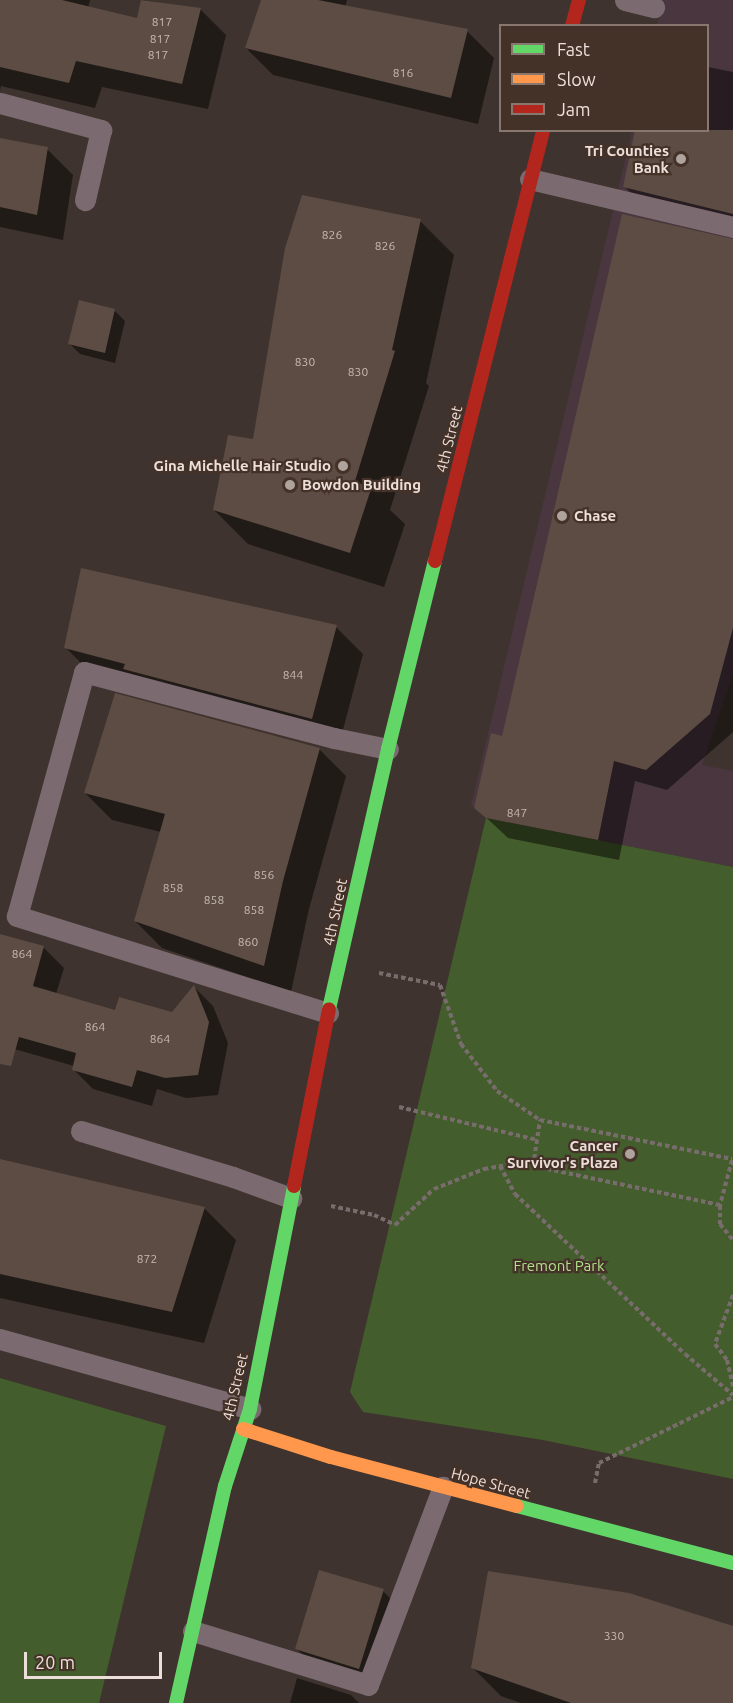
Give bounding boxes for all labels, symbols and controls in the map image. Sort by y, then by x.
house number: 817 [152,15,172,29]
legend [499,24,709,132]
house number: 817 [150,32,170,46]
text: Fast [557,39,590,59]
house number: 817 [148,48,168,62]
house number: 816 [393,66,413,80]
text: Slow [557,69,596,89]
text: Jam [557,99,591,119]
place label: Tri Counties Bank [585,141,669,176]
marker: Tri Counties Bank [674,152,688,166]
house number: 826 [322,228,342,242]
house number: 826 [375,239,395,253]
house number: 830 [295,355,315,369]
house number: 830 [348,365,368,379]
street label: 4th Street [432,404,466,474]
place label: Gina Michelle Hair Studio [154,457,331,475]
marker: Gina Michelle Hair Studio [336,459,350,473]
place label: Bowdon Building [302,476,421,494]
marker: Bowdon Building [283,478,297,492]
place label: Chase [574,507,616,525]
marker: Chase [555,509,569,523]
house number: 844 [283,668,303,682]
house number: 847 [507,806,527,820]
house number: 856 [254,868,274,882]
street label: 4th Street [319,877,351,947]
house number: 858 [163,881,183,895]
house number: 858 [204,893,224,907]
house number: 858 [244,903,264,917]
house number: 860 [238,935,258,949]
house number: 864 [12,947,32,961]
house number: 864 [85,1020,105,1034]
house number: 864 [150,1032,170,1046]
place label: Cancer Survivor's Plaza [507,1136,618,1171]
marker: Cancer Survivor's Plaza [623,1147,637,1161]
house number: 872 [137,1252,157,1266]
park label: Fremont Park [513,1257,605,1275]
street label: 4th Street [219,1352,251,1422]
street label: Hope Street [449,1464,533,1502]
house number: 330 [604,1629,624,1643]
scale bar [27,1640,165,1678]
text: 20 m [35,1652,75,1672]

